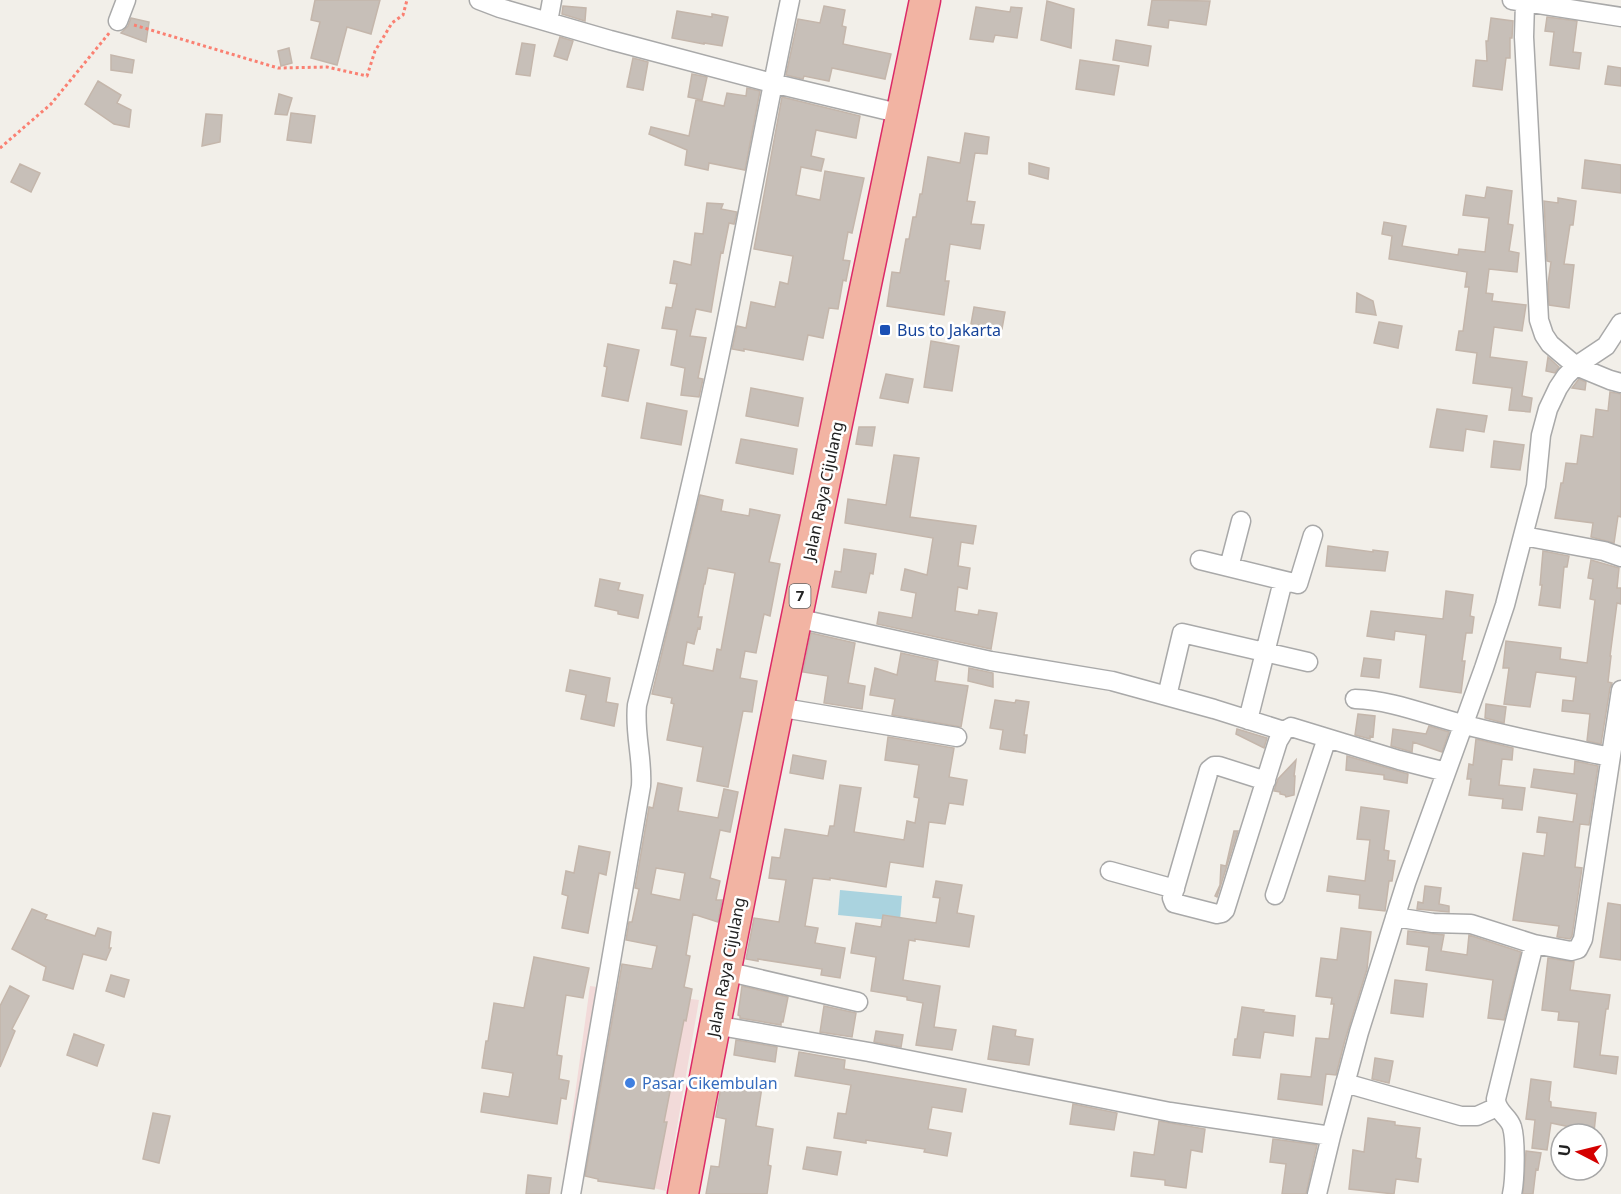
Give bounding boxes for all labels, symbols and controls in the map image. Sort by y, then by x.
place label: Bus to Jakarta [897,319,1001,341]
marker: Bus to Jakarta [878,323,892,337]
street label: Jalan Raya Cijulang [797,419,849,565]
road number: 7 [790,584,810,608]
street label: Jalan Raya Cijulang [701,895,750,1041]
place label: Pasar Cikembulan [642,1072,778,1094]
marker: Pasar Cikembulan [623,1076,637,1090]
north arrow [1549,1122,1609,1182]
text: U [1552,1143,1576,1158]

